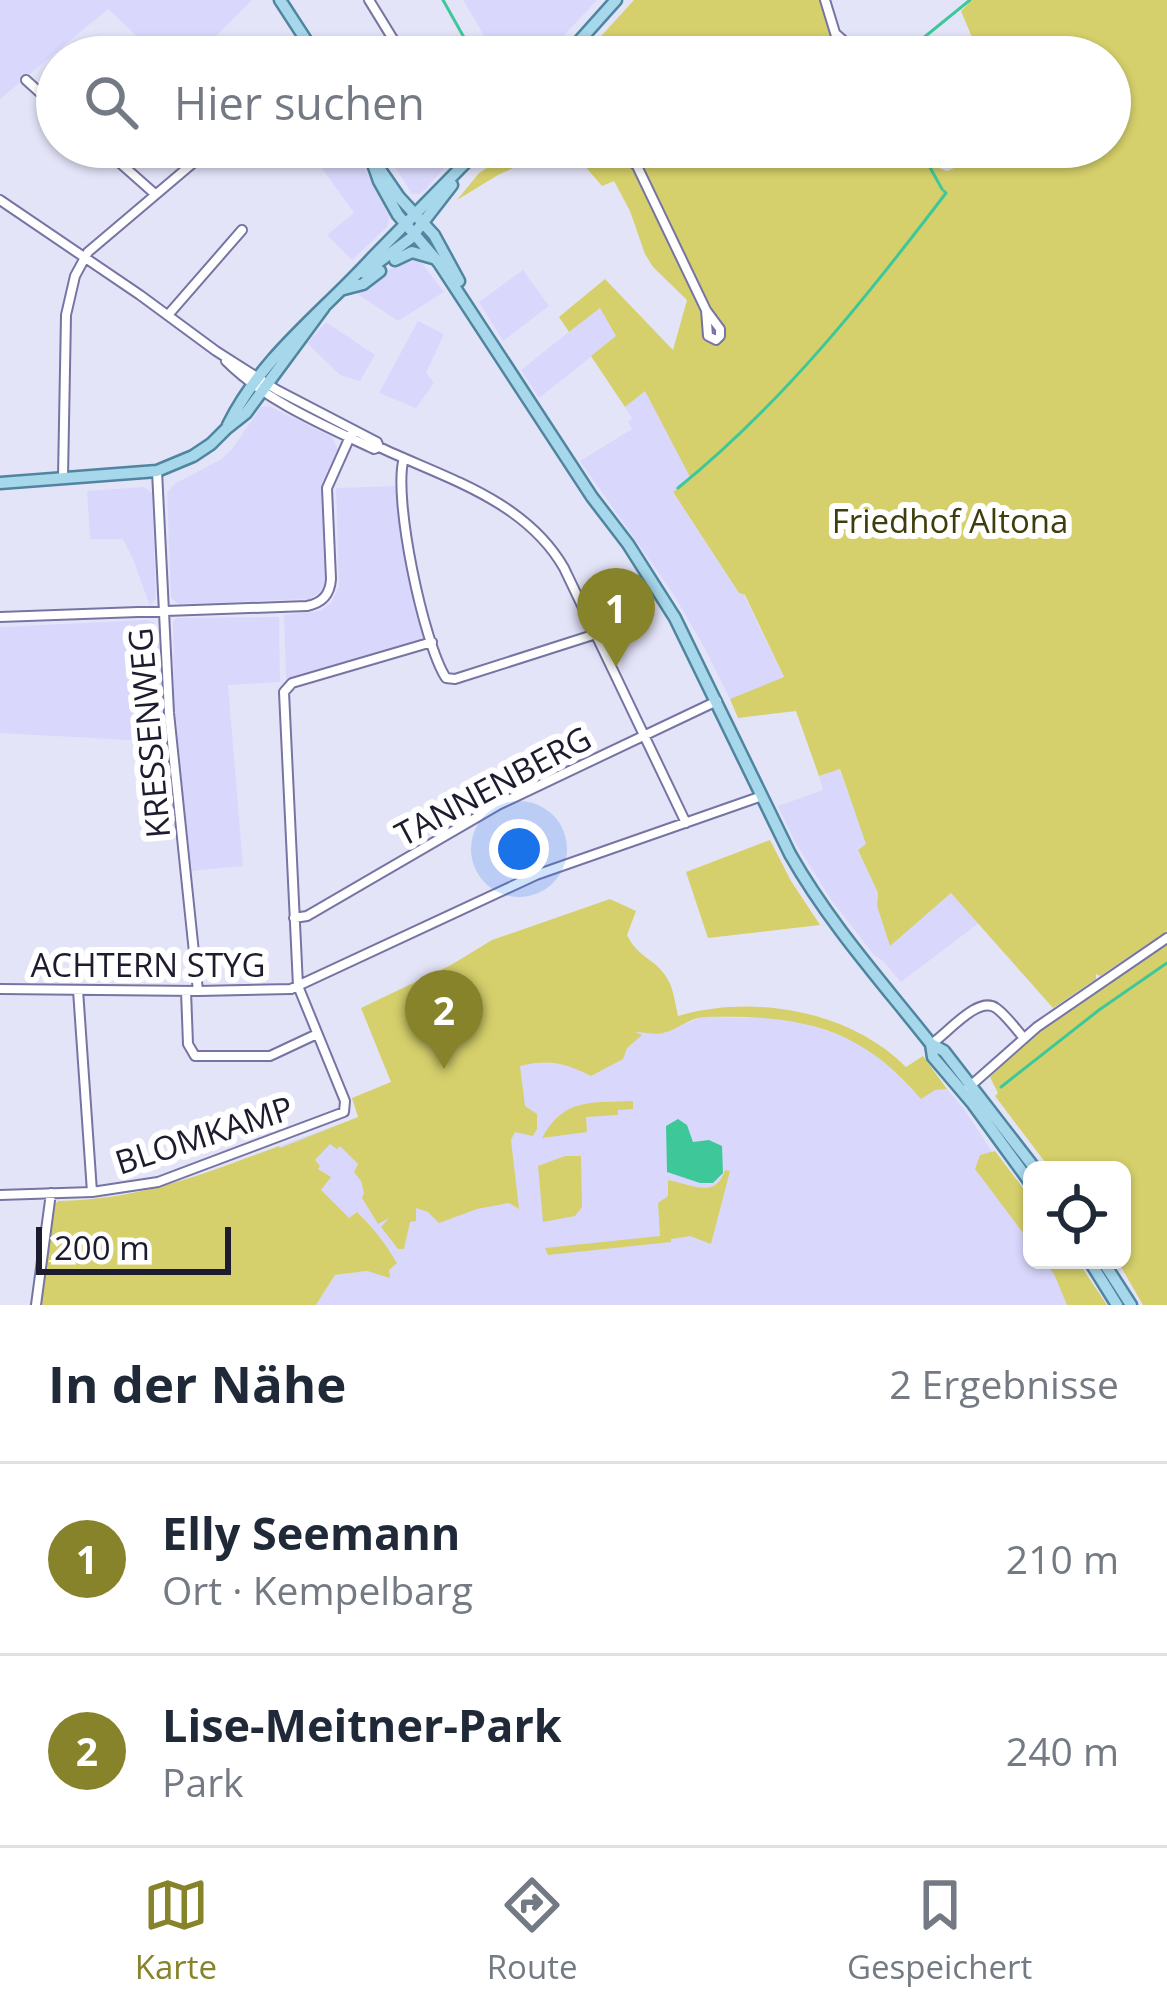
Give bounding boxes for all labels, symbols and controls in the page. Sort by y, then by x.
search box [36,36,1131,168]
icon: search [78,69,144,135]
text: Hier suchen [174,72,425,133]
park label: Friedhof Altona [832,498,1068,543]
pin: 1 [577,568,655,667]
street label: KRESSENWEG [117,626,180,840]
street label: TANNENBERG [387,715,599,856]
your location [489,819,549,879]
street label: ACHTERN STYG [31,942,266,987]
pin: 2 [405,970,483,1069]
street label: BLOMKAMP [109,1085,299,1184]
map controls [1023,1161,1131,1269]
button: locate [1023,1161,1131,1269]
scale bar [36,1221,231,1274]
text: 200 m [54,1225,150,1270]
text: In der Nähe [48,1348,346,1418]
text: 2 Ergebnisse [889,1357,1119,1410]
text: Elly Seemann [162,1502,460,1563]
text: 1 [76,1532,98,1585]
text: 210 m [1006,1532,1119,1585]
text: Ort · Kempelbarg [162,1563,473,1616]
text: Lise-Meitner-Park [162,1694,562,1755]
text: 2 [76,1724,98,1777]
text: 240 m [1006,1724,1119,1777]
text: Park [162,1755,244,1808]
tab: Karte [135,1872,217,1989]
tab: Route [487,1872,577,1989]
tab: Gespeichert [847,1872,1032,1989]

